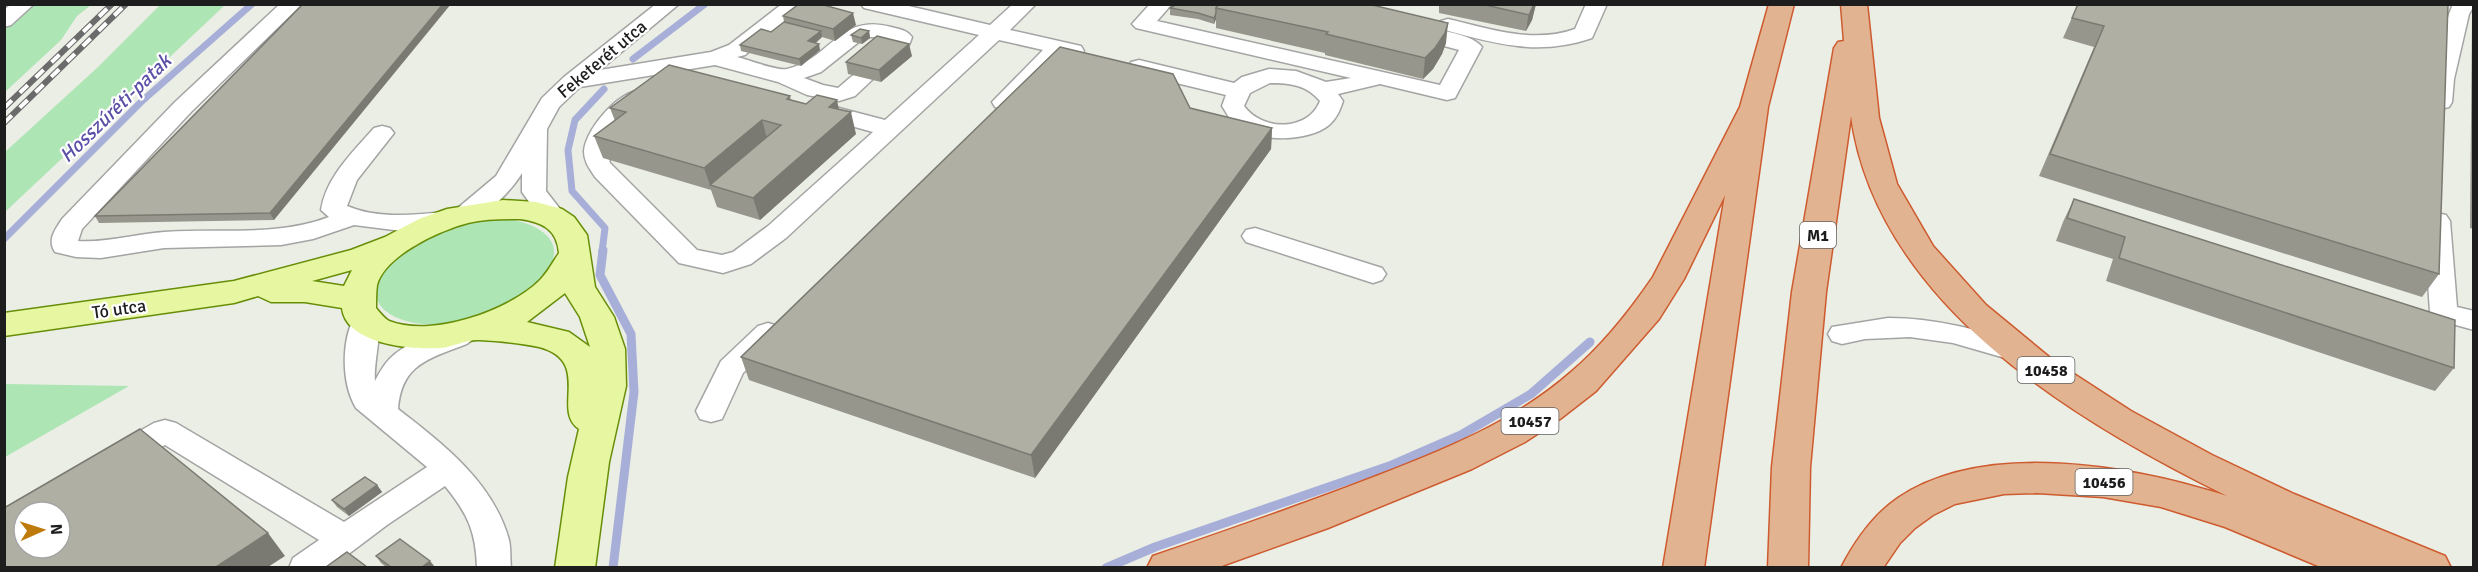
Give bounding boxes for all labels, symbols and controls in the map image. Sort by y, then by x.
street label: Feketerét utca [553,15,651,103]
water label: Hosszúréti-patak [54,47,178,168]
road number: M1 [1800,222,1836,248]
street label: Tó utca [91,294,147,324]
road number: 10458 [2018,357,2074,383]
road number: 10457 [1502,408,1558,434]
road number: 10456 [2076,469,2132,495]
north arrow [12,500,72,560]
text: N [46,523,66,535]

